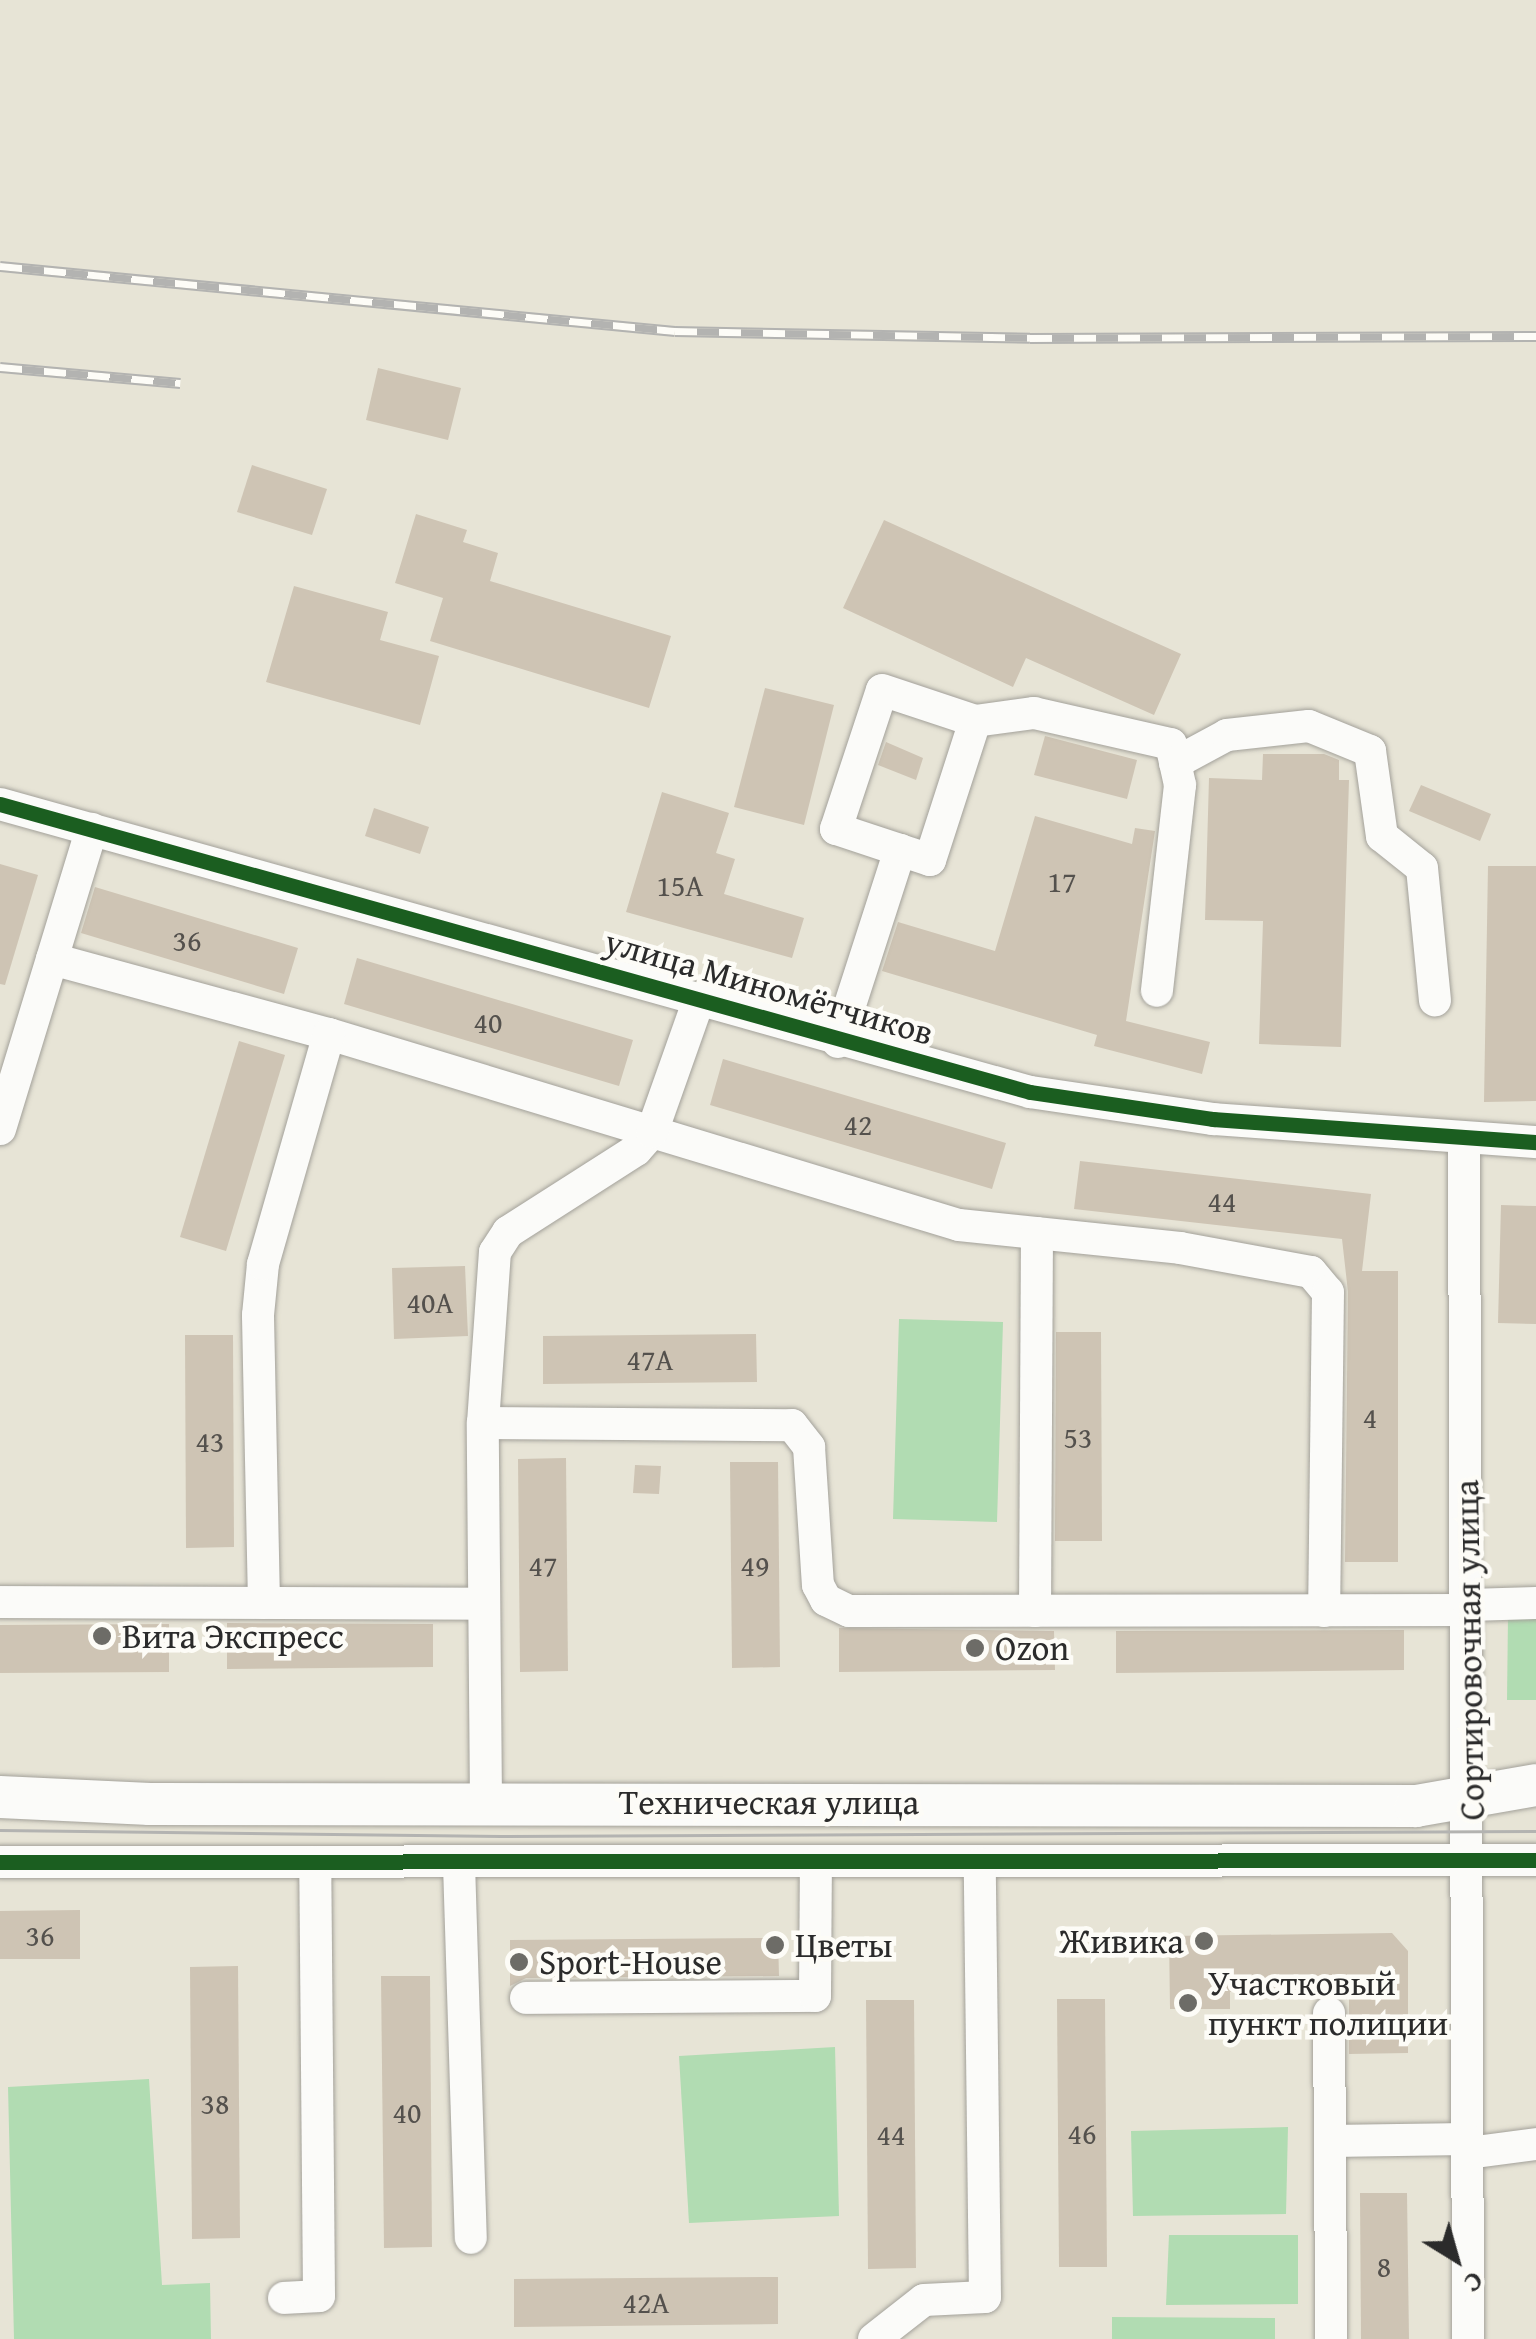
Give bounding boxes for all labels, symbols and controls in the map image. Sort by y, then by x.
house number: 17 [1048,863,1076,899]
house number: 15А [656,867,704,903]
street label: улица Миномётчиков [600,920,938,1054]
house number: 36 [173,922,201,958]
house number: 40 [474,1004,502,1040]
house number: 42 [844,1106,872,1142]
house number: 44 [1208,1183,1236,1219]
house number: 40А [406,1284,454,1320]
house number: 47А [626,1341,674,1377]
house number: 4 [1363,1399,1377,1435]
house number: 53 [1064,1419,1092,1455]
house number: 43 [196,1423,224,1459]
street label: Сортировочная улица [1445,1479,1493,1821]
house number: 47 [529,1547,557,1583]
house number: 49 [741,1547,769,1583]
place label: Вита Экспресс [122,1615,344,1657]
marker: Вита Экспресс [91,1625,113,1647]
place label: Ozon [995,1627,1069,1669]
marker: Ozon [964,1637,986,1659]
street label: Техническая улица [619,1781,919,1823]
house number: 36 [26,1917,54,1953]
place label: Живика [1059,1920,1184,1962]
place label: Цветы [795,1924,892,1966]
marker: Живика [1193,1930,1215,1952]
marker: Цветы [764,1934,786,1956]
place label: Sport-House [539,1941,722,1983]
marker: Sport-House [508,1951,530,1973]
place label: Участковый пункт полиции [1208,1962,1448,2044]
marker: Участковый пункт полиции [1177,1992,1199,2014]
house number: 38 [201,2085,229,2121]
house number: 40 [393,2094,421,2130]
house number: 46 [1068,2115,1096,2151]
house number: 44 [877,2116,905,2152]
north arrow [1406,2209,1506,2309]
house number: 8 [1377,2248,1391,2284]
text: С [1456,2262,1493,2304]
house number: 42А [622,2284,670,2320]

